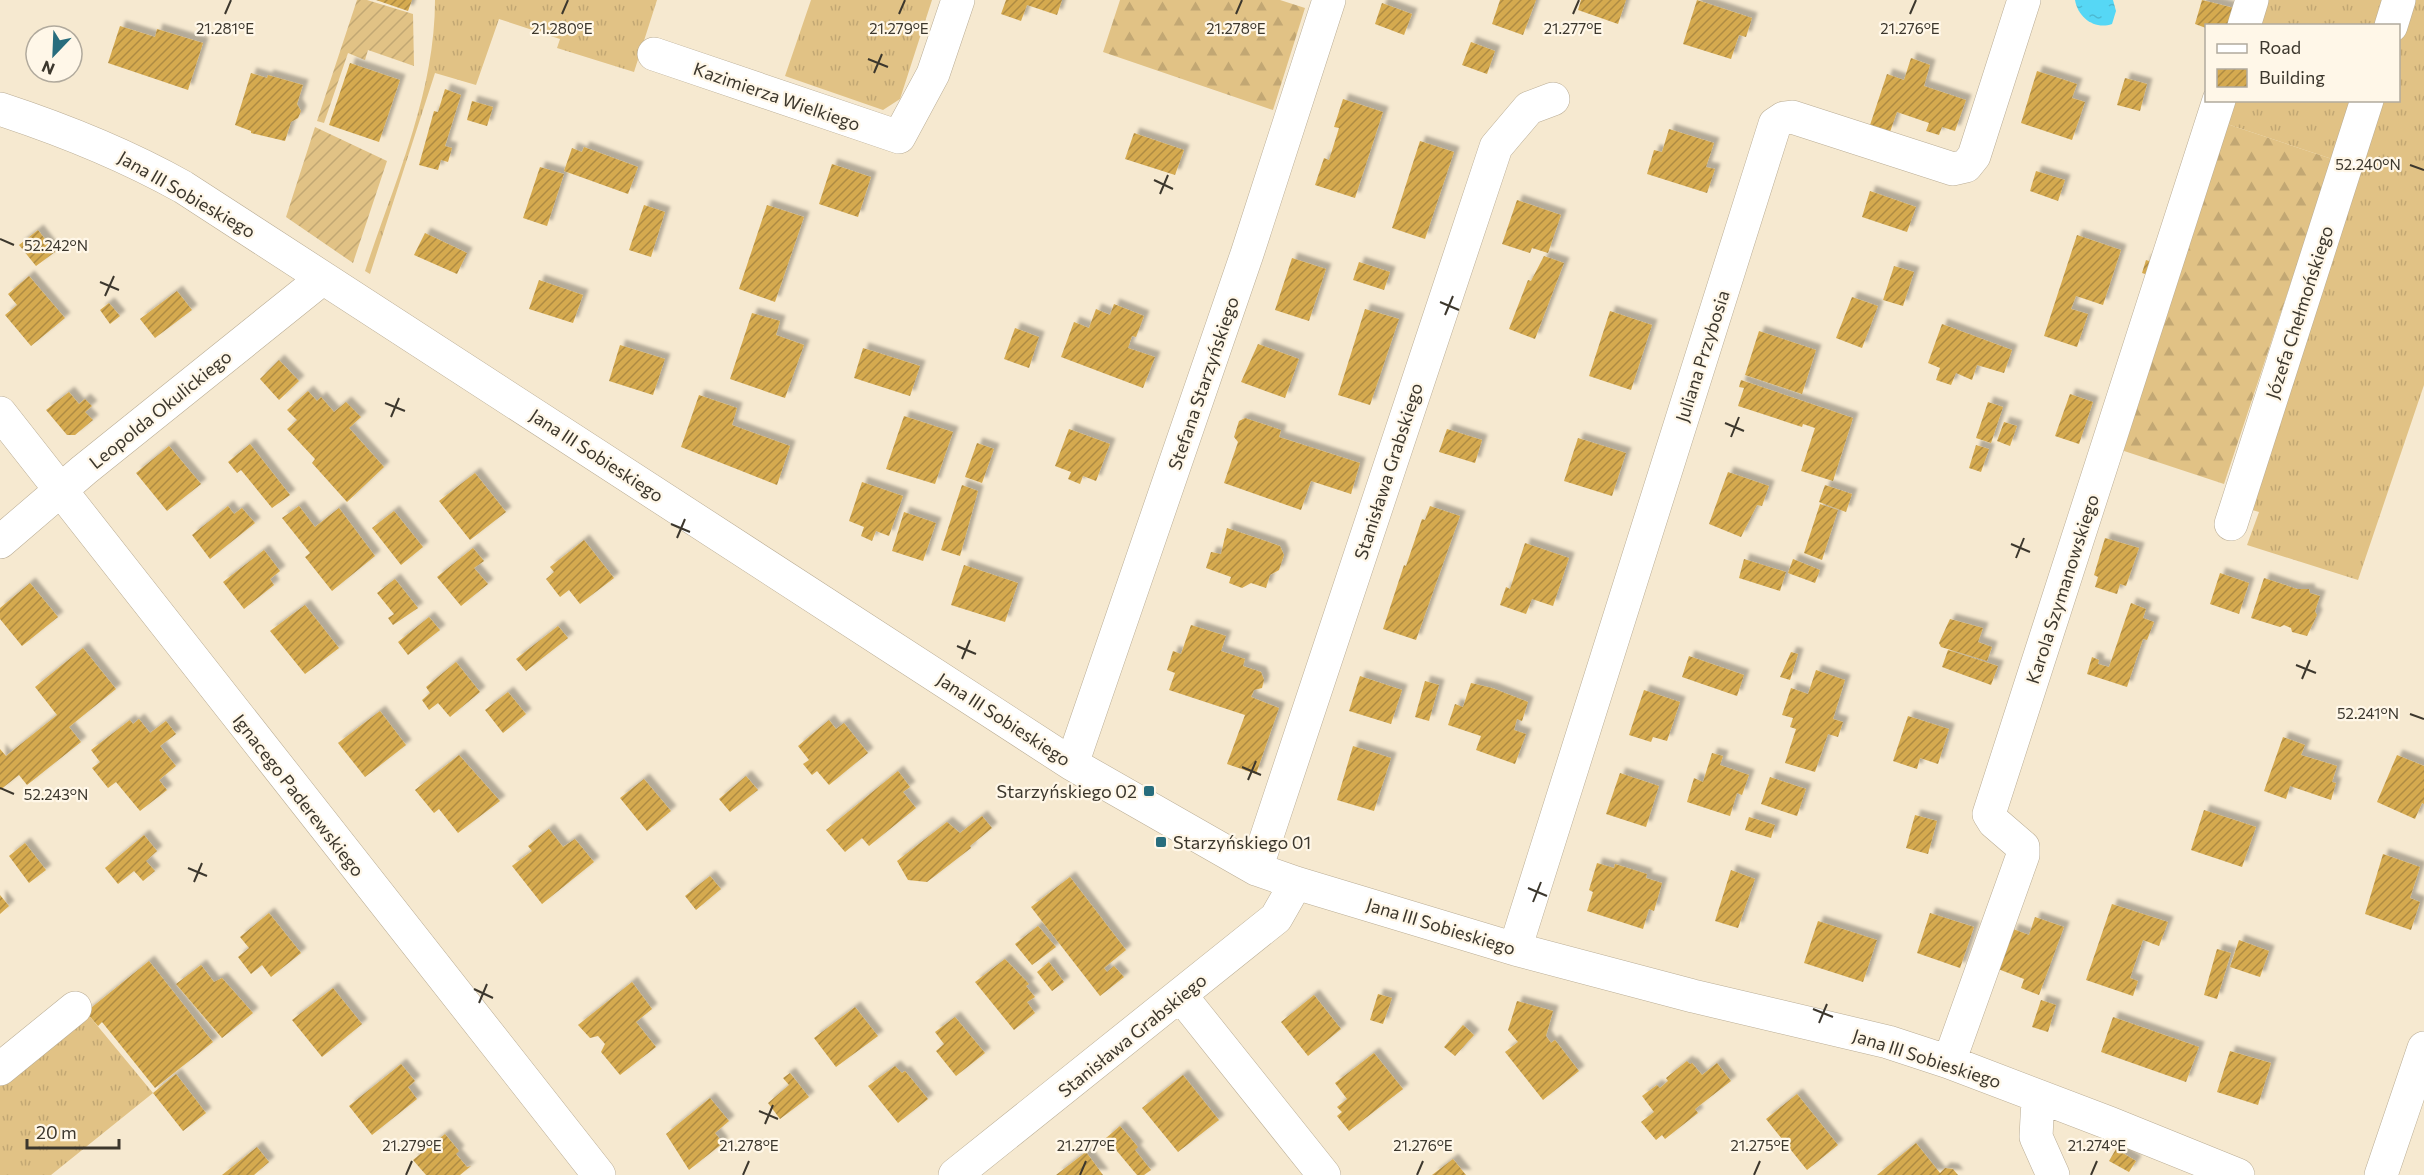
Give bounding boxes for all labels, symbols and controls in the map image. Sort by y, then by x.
text: 21.281°E [196,19,254,37]
text: 21.280°E [531,19,593,37]
text: 21.279°E [869,19,929,37]
text: 21.278°E [1206,19,1266,37]
text: 21.277°E [1544,19,1602,37]
text: 21.276°E [1880,19,1940,37]
north arrow [24,24,84,84]
legend [2205,24,2400,102]
text: Road [2259,36,2301,58]
text: N [39,57,57,79]
street label: Kazimierza Wielkiego [691,57,863,135]
text: Building [2259,66,2325,88]
street label: Jana III Sobieskiego [114,146,260,242]
text: 52.240°N [2335,155,2401,173]
street label: Józefa Chełmońskiego [2261,223,2337,401]
text: 52.242°N [24,236,88,254]
street label: Juliana Przybosia [1670,287,1734,425]
street label: Stefana Starzyńskiego [1163,293,1243,473]
street label: Leopolda Okulickiego [84,345,236,473]
street label: Stanisława Grabskiego [1349,380,1427,562]
street label: Jana III Sobieskiego [526,404,668,506]
street label: Karola Szymanowskiego [2021,491,2103,687]
street label: Jana III Sobieskiego [933,668,1075,770]
text: 52.241°N [2337,704,2399,722]
street label: Ignacego Paderewskiego [229,709,369,881]
place label: Starzyńskiego 02 [997,780,1137,802]
marker: Starzyńskiego 02 [1142,784,1156,798]
text: 52.243°N [24,785,88,803]
place label: Starzyńskiego 01 [1173,831,1311,853]
marker: Starzyńskiego 01 [1154,835,1168,849]
street label: Jana III Sobieskiego [1364,893,1518,959]
street label: Stanisława Grabskiego [1053,968,1211,1102]
street label: Jana III Sobieskiego [1850,1024,2004,1092]
scale bar [27,1112,118,1150]
text: 20 m [36,1121,77,1143]
text: 21.279°E [382,1136,442,1154]
text: 21.278°E [719,1136,779,1154]
text: 21.277°E [1057,1136,1115,1154]
text: 21.276°E [1393,1136,1453,1154]
text: 21.275°E [1730,1136,1790,1154]
text: 21.274°E [2068,1136,2126,1154]

